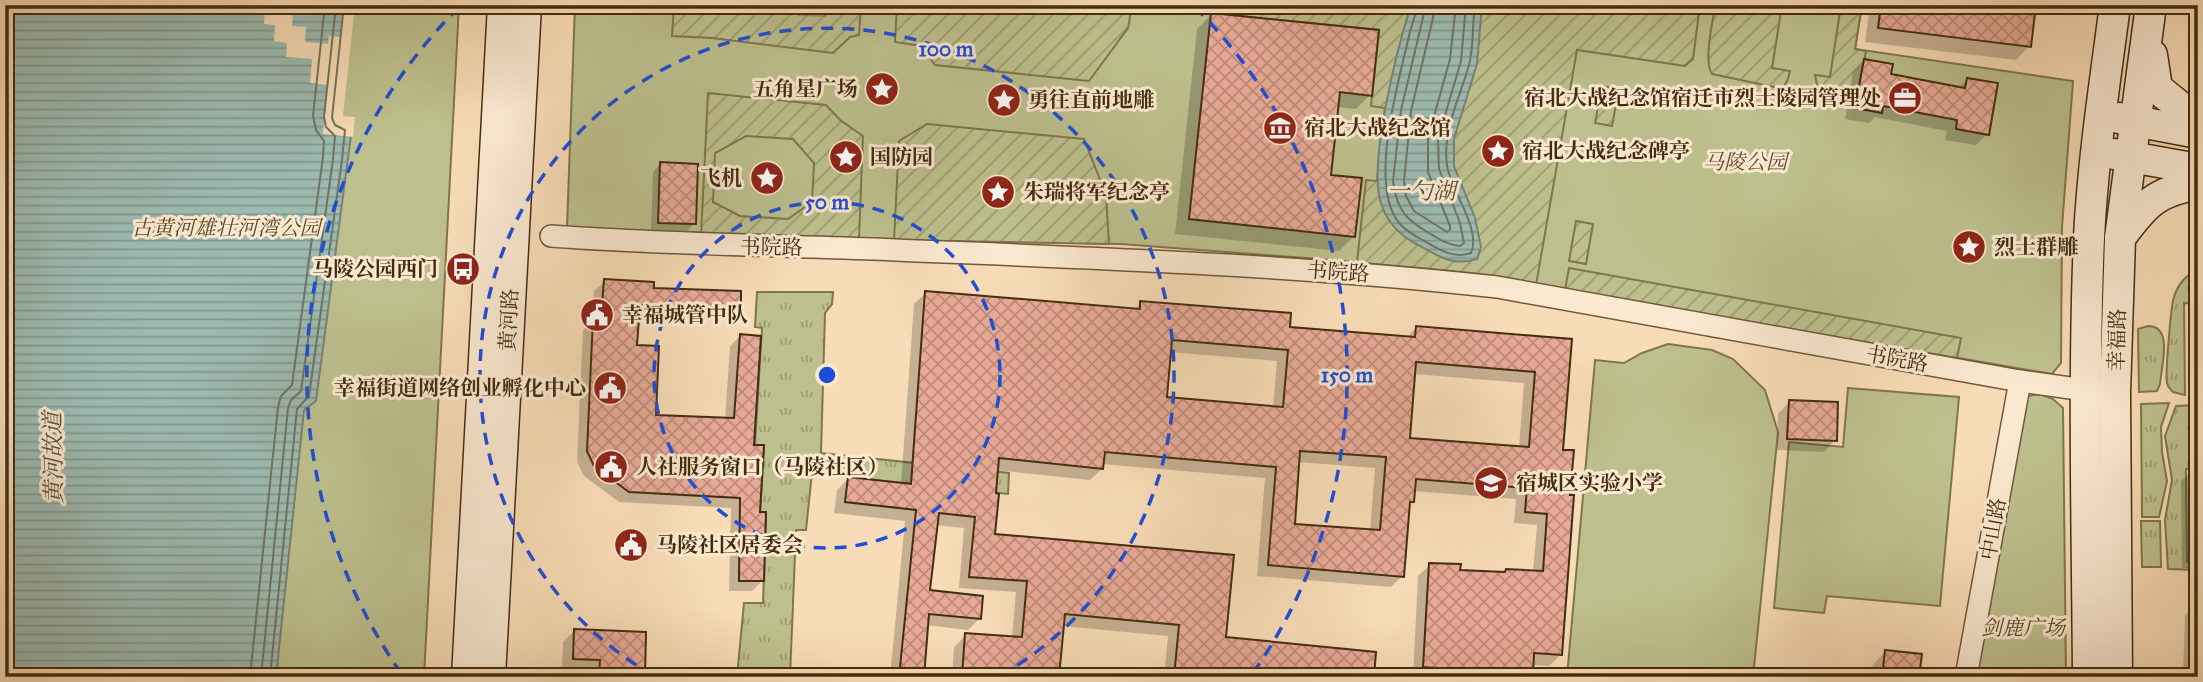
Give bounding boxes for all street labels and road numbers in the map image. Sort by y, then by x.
street label: 书院路 [739,233,803,261]
street label: 书院路 [1306,257,1370,287]
street label: 黄河路 [494,288,524,352]
street label: 幸福路 [2103,308,2131,372]
street label: 书院路 [1864,341,1930,377]
street label: 中山路 [1975,496,2011,562]

